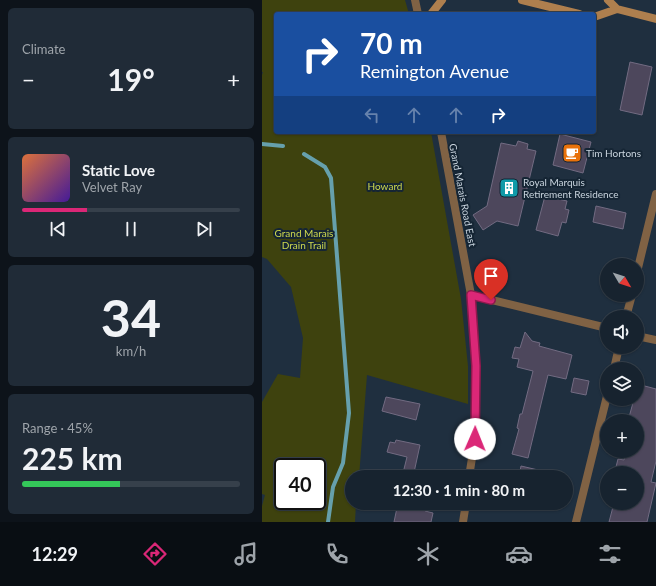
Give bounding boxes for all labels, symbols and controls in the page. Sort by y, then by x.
text: 70 m [360,26,423,60]
icon: right [294,28,346,80]
text: Climate [22,41,65,57]
text: Remington Avenue [360,60,509,82]
text: 19° [107,61,155,97]
text: − [22,66,35,93]
text: + [227,66,240,93]
icon: left [361,104,383,126]
icon: ahead [403,104,425,126]
icon: ahead [445,104,467,126]
icon: right [487,104,509,126]
street label: Grand Marais Road East [447,142,479,248]
cafe icon: Tim Hortons [561,142,583,164]
place label: Tim Hortons [586,147,641,159]
text: Static Love [82,161,155,179]
place label: Royal Marquis Retirement Residence [523,176,619,200]
building icon: Royal Marquis Retirement Residence [498,177,520,199]
text: Velvet Ray [82,179,142,195]
park label: Howard [368,180,402,192]
icon: previous [47,218,69,240]
icon: pause [120,218,142,240]
icon: next [193,218,215,240]
park label: Grand Marais Drain Trail [275,227,333,251]
north arrow [600,258,644,302]
map controls [600,258,644,510]
pin [474,259,508,300]
icon: arrive [480,265,502,287]
text: 34 [101,286,161,348]
button: sound [600,310,644,354]
text: km/h [116,343,146,359]
button: layers [600,362,644,406]
button: + [600,414,644,458]
position arrow [454,418,496,460]
text: Range · 45% [22,420,93,436]
text: 225 km [22,440,123,476]
speed limit sign: 40 [274,458,326,510]
button: − [600,466,644,510]
text: 12:30 · 1 min · 80 m [393,481,525,499]
icon: directions [141,540,169,568]
icon: music [232,540,260,568]
icon: phone [323,540,351,568]
icon: climate [414,540,442,568]
icon: car [505,540,533,568]
icon: filters [596,540,624,568]
text: 12:29 [32,543,78,565]

